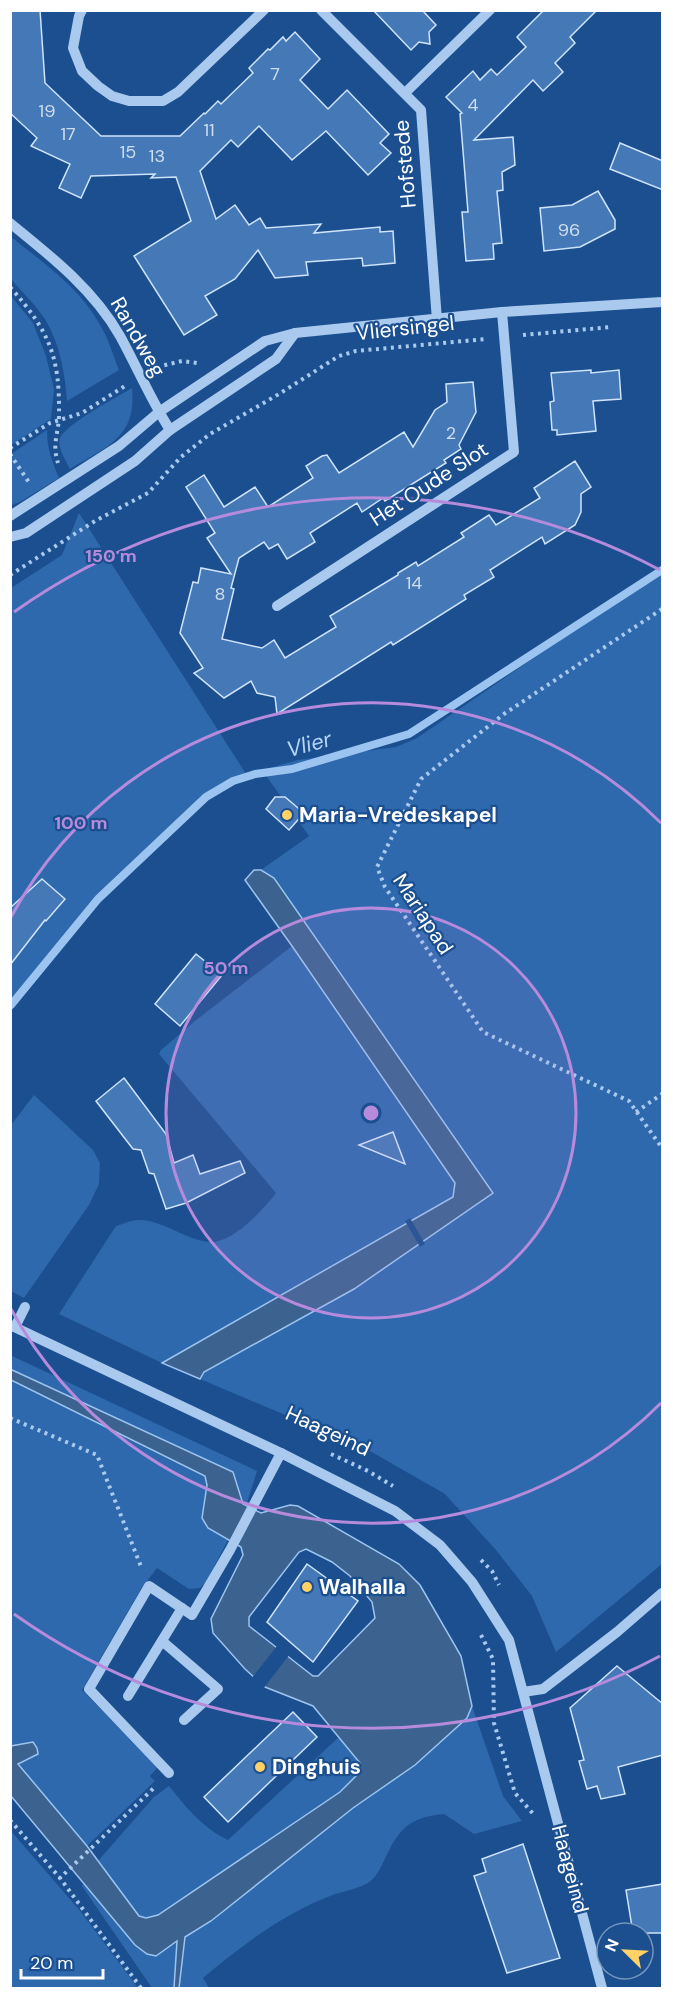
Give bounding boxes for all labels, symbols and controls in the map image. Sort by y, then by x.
house number: 7 [270,62,280,86]
house number: 4 [468,93,479,117]
house number: 19 [39,99,55,123]
house number: 11 [203,118,215,142]
street label: Hofstede [387,119,423,209]
house number: 17 [60,122,76,146]
house number: 15 [120,140,136,164]
house number: 13 [149,144,165,168]
house number: 96 [558,218,580,242]
street label: Randweg [104,292,172,382]
street label: Vliersingel [354,309,456,347]
house number: 2 [446,421,456,445]
street label: Het Oude Slot [364,435,494,533]
text: 150 m [85,544,137,568]
house number: 14 [406,571,422,595]
house number: 8 [215,582,225,606]
water label: Vlier [283,724,336,764]
place label: Maria-Vredeskapel [299,801,497,829]
marker: Maria-Vredeskapel [280,808,294,822]
text: 100 m [54,811,108,835]
street label: Mariapad [386,868,460,960]
text: 50 m [203,956,249,980]
centre of rings [361,1103,381,1123]
street label: Haageind [281,1399,375,1463]
place label: Walhalla [319,1573,406,1601]
marker: Walhalla [300,1580,314,1594]
place label: Dinghuis [272,1753,361,1781]
marker: Dinghuis [253,1760,267,1774]
street label: Haageind [545,1822,595,1916]
north arrow [595,1921,655,1981]
text: N [600,1936,624,1955]
scale bar [21,1942,104,1980]
text: 20 m [30,1951,73,1975]

